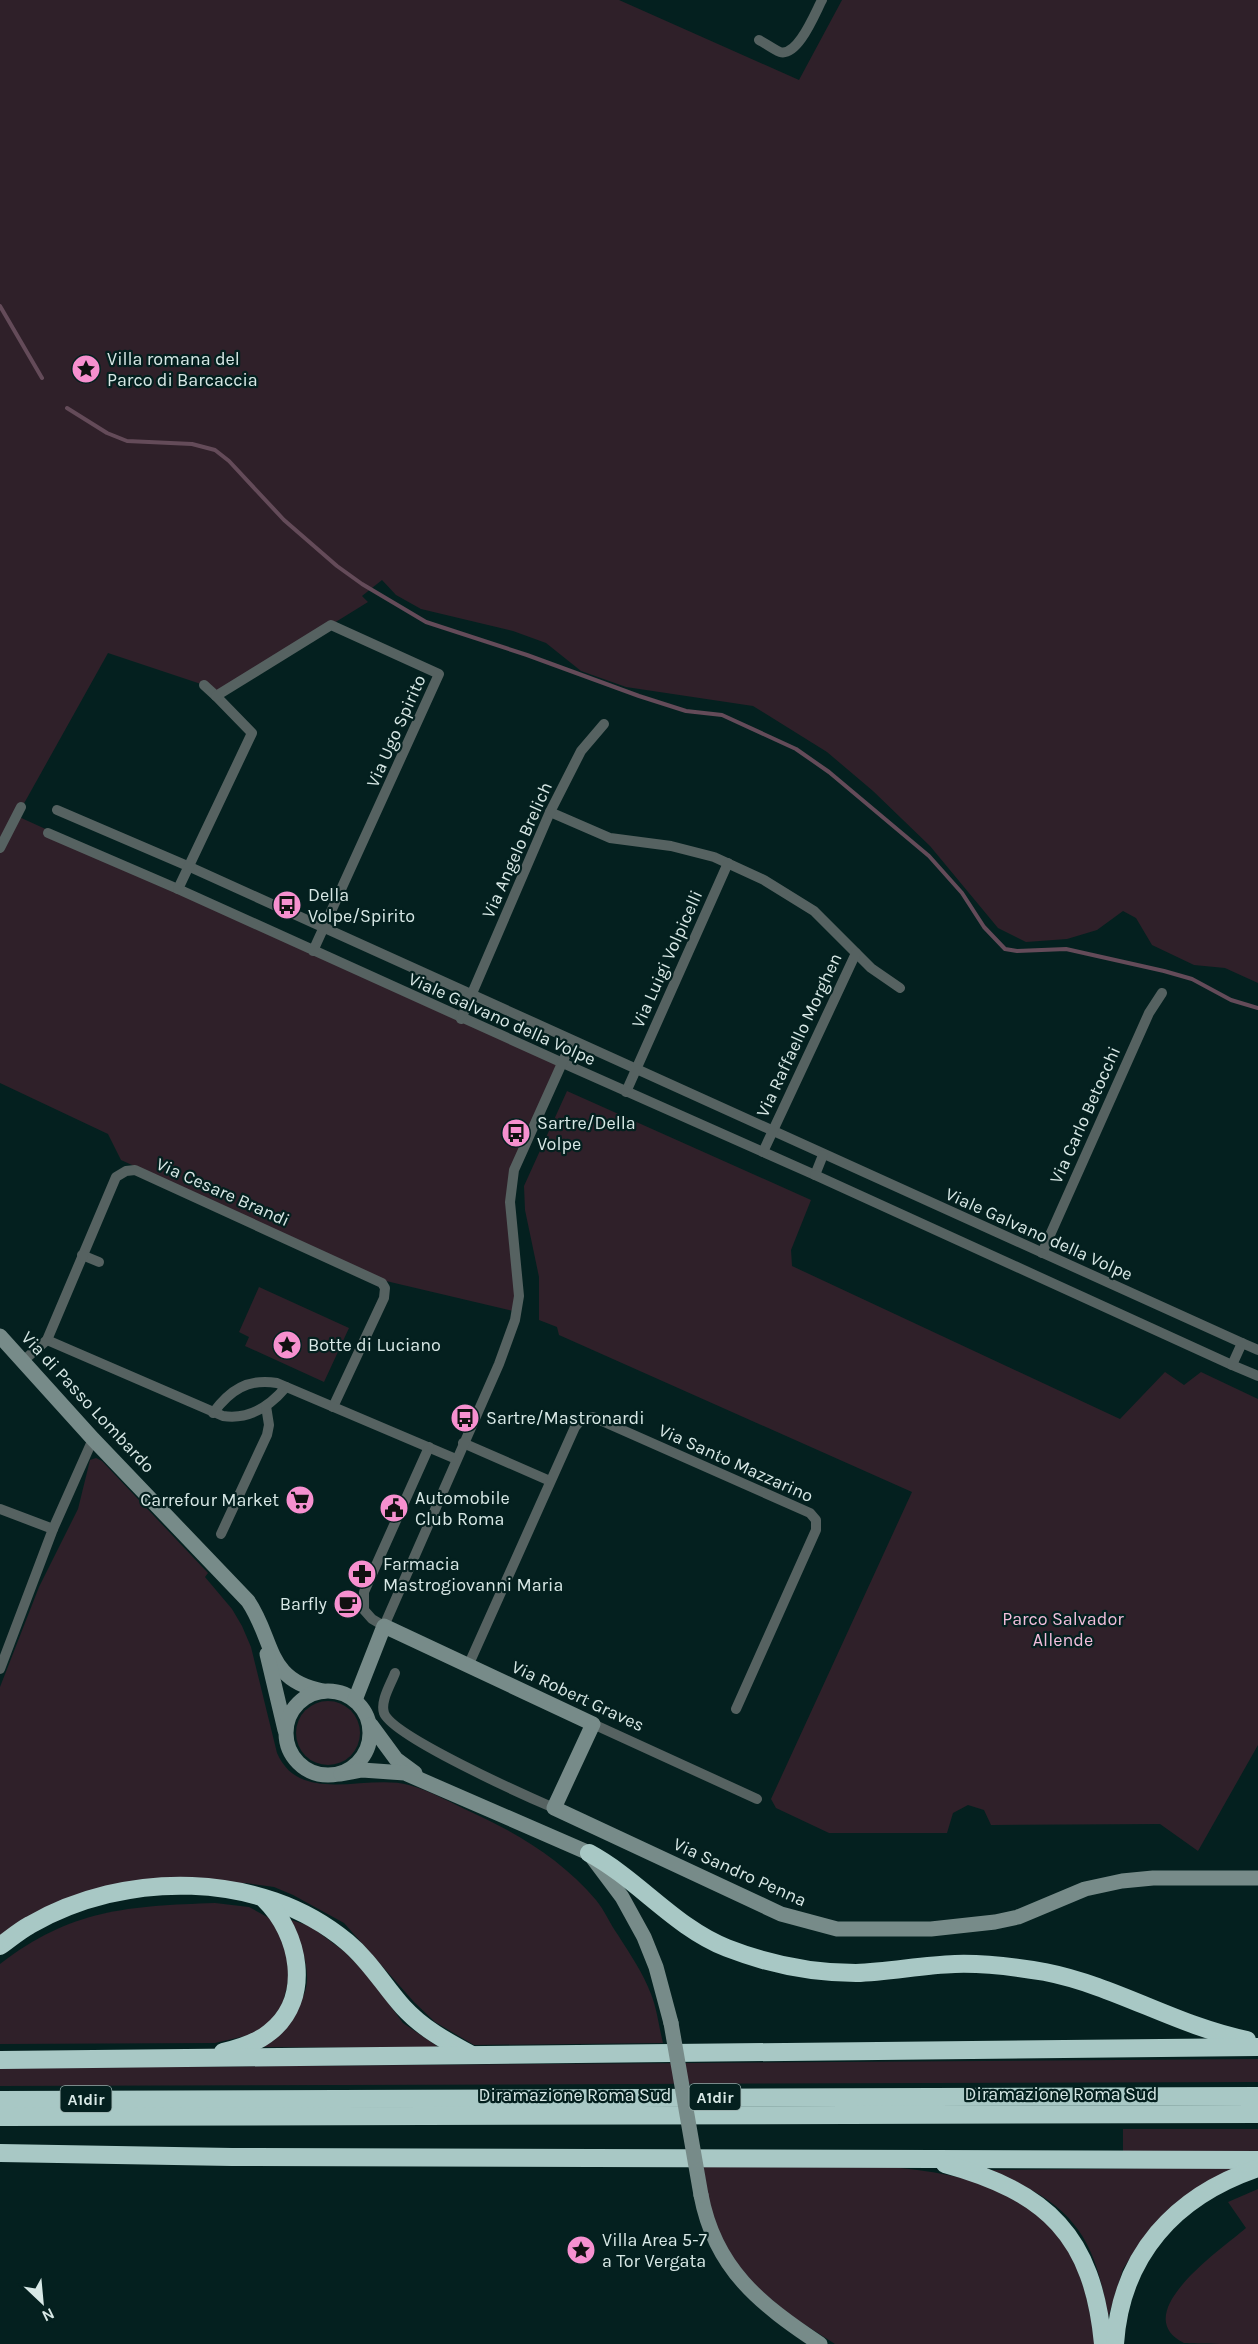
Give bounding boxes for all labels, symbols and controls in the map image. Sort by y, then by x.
place label: Villa romana del Parco di Barcaccia [107,348,258,391]
place icon: Villa romana del Parco di Barcaccia [70,353,102,385]
street label: Via Ugo Spirito [361,671,431,791]
street label: Via Angelo Brelich [477,778,557,922]
place label: Della Volpe/Spirito [308,884,415,927]
street label: Via Luigi Volpicelli [627,887,707,1031]
bus stop icon: Della Volpe/Spirito [271,889,303,921]
street label: Via Raffaello Morghen [751,949,847,1121]
street label: Viale Galvano della Volpe [405,968,599,1070]
street label: Via Carlo Betocchi [1045,1043,1125,1187]
place label: Sartre/Della Volpe [537,1112,636,1155]
bus stop icon: Sartre/Della Volpe [500,1117,532,1149]
street label: Via Cesare Brandi [153,1153,293,1231]
street label: Viale Galvano della Volpe [942,1183,1136,1285]
street label: Via di Passo Lombardo [17,1327,159,1477]
place icon: Botte di Luciano [271,1329,303,1361]
place label: Botte di Luciano [308,1334,441,1356]
bus stop icon: Sartre/Mastronardi [449,1402,481,1434]
place label: Sartre/Mastronardi [486,1407,645,1429]
street label: Via Santo Mazzarino [655,1419,817,1507]
supermarket icon: Carrefour Market [284,1484,316,1516]
place label: Automobile Club Roma [415,1487,510,1530]
place label: Carrefour Market [140,1489,279,1511]
public building icon: Automobile Club Roma [378,1492,410,1524]
place label: Farmacia Mastrogiovanni Maria [383,1553,563,1596]
pharmacy icon: Farmacia Mastrogiovanni Maria [346,1558,378,1590]
cafe icon: Barfly [332,1588,364,1620]
place label: Barfly [280,1593,328,1615]
park label: Parco Salvador Allende [1002,1608,1124,1651]
street label: Via Robert Graves [508,1656,648,1736]
street label: Via Sandro Penna [670,1833,810,1911]
street label: Diramazione Roma Sud [965,2083,1157,2105]
street label: Diramazione Roma Sud [479,2084,671,2106]
road number: A1dir [690,2084,740,2110]
road number: A1dir [60,2086,112,2112]
place label: Villa Area 5-7 a Tor Vergata [602,2229,707,2272]
place icon: Villa Area 5-7 a Tor Vergata [565,2234,597,2266]
north arrow [12,2272,72,2332]
text: N [39,2304,58,2326]

